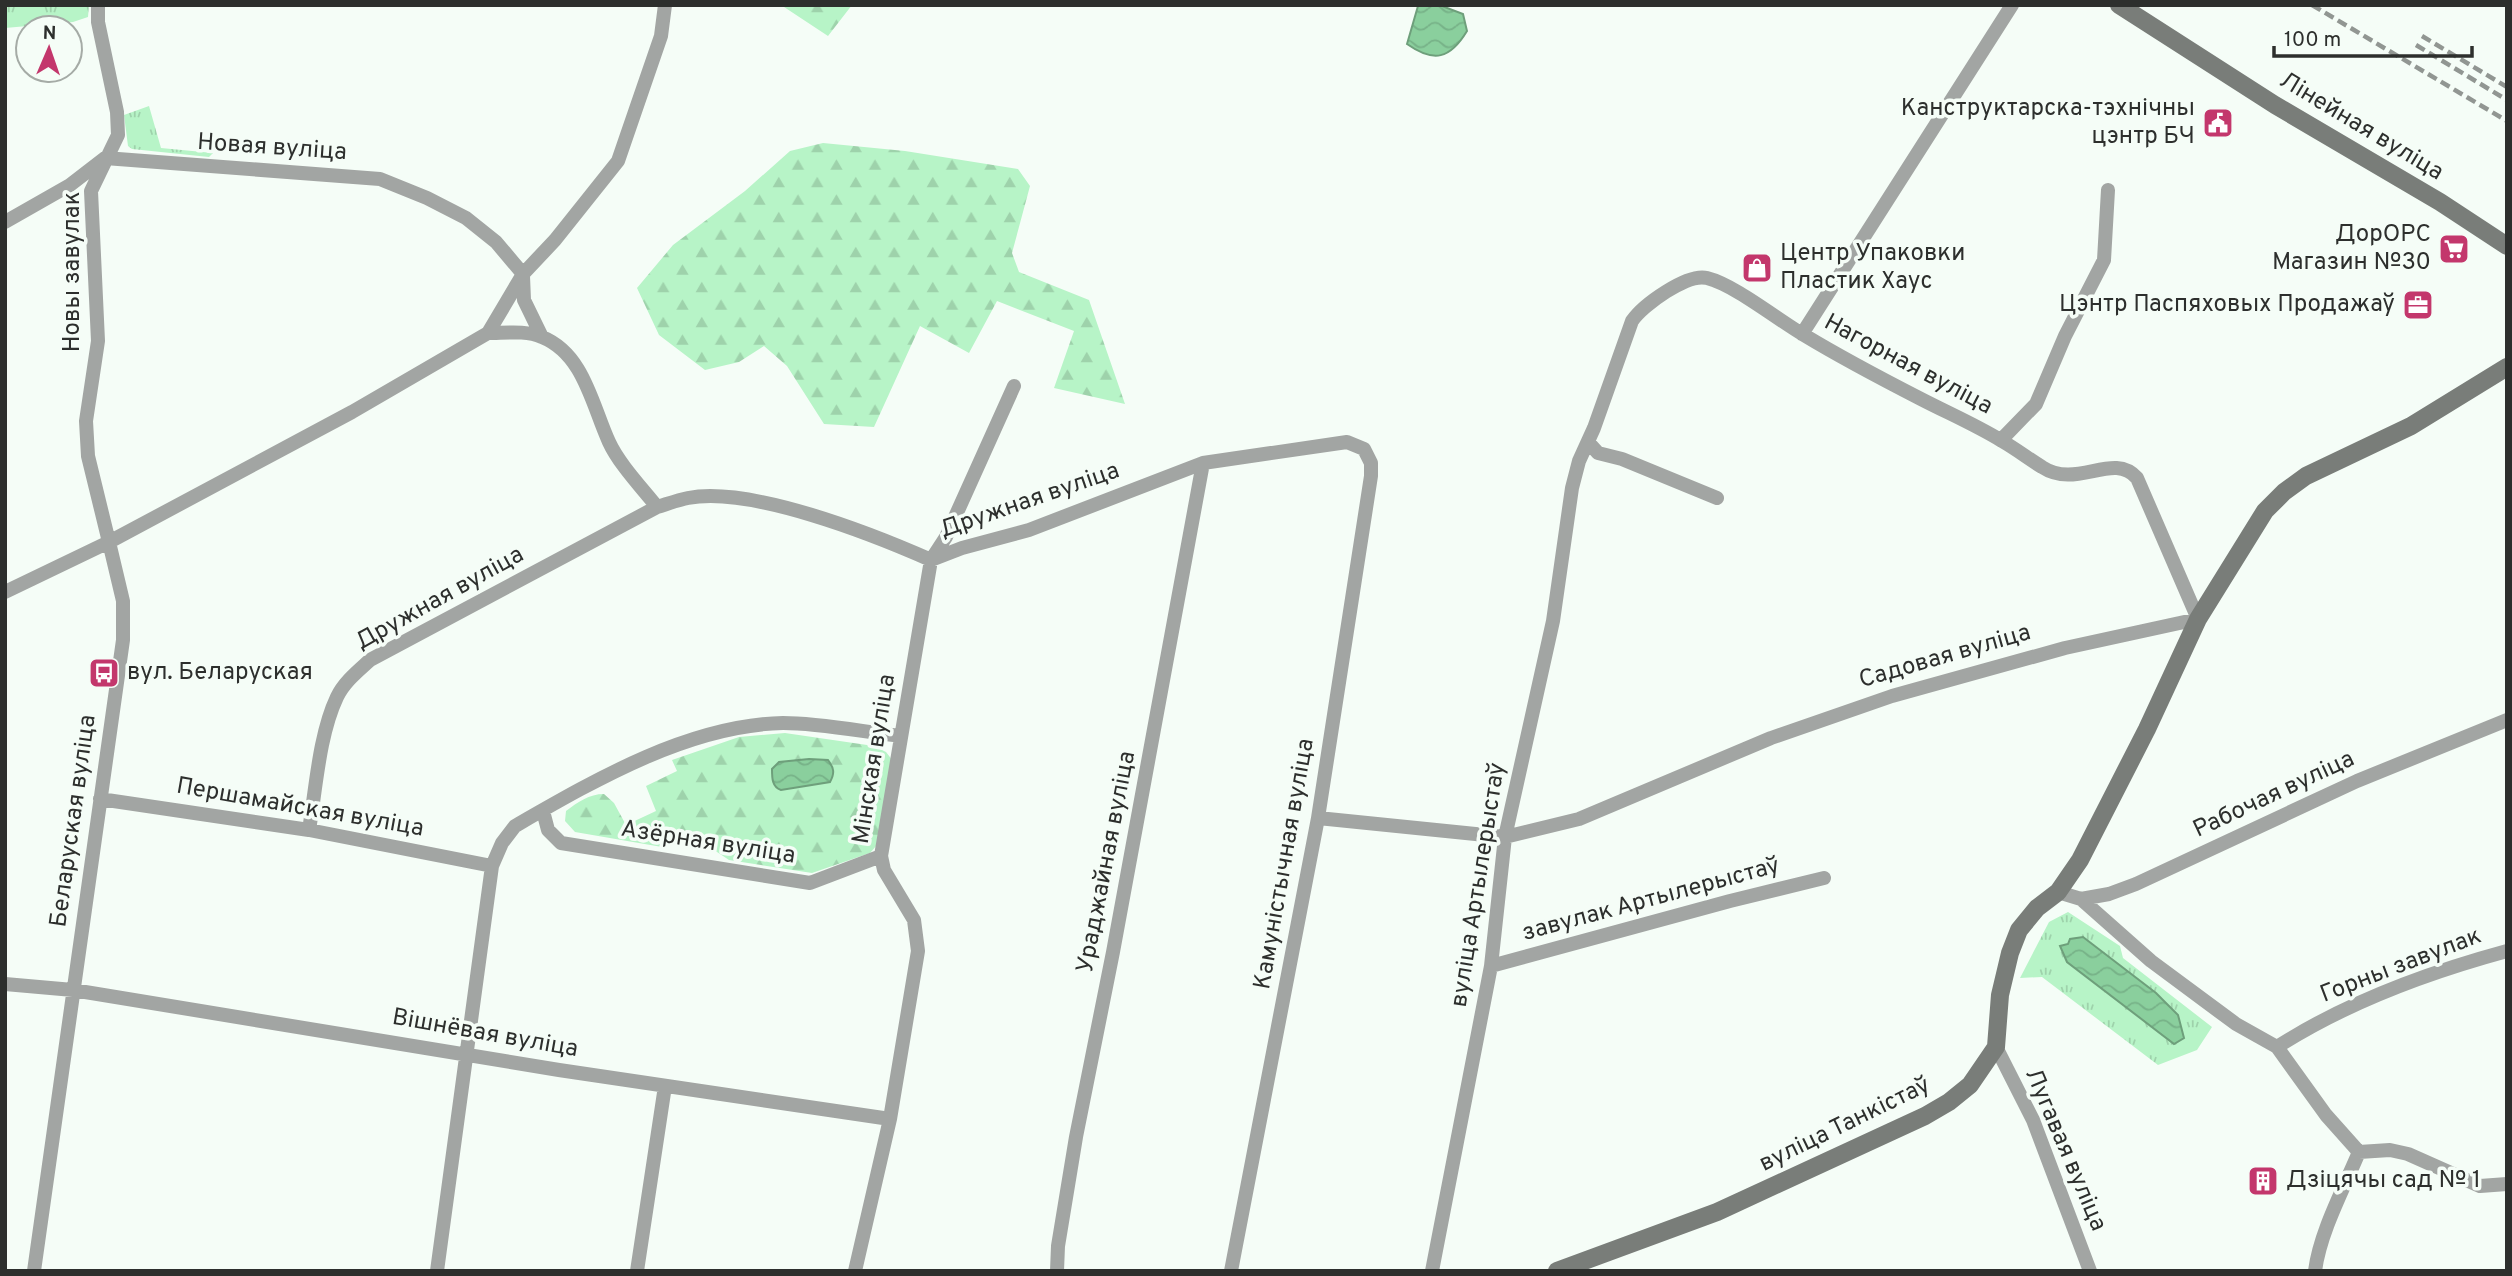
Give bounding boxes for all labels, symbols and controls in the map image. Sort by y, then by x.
north arrow [14,14,84,84]
scale bar [2274,14,2472,58]
text: N [42,22,57,46]
text: 100 m [2284,27,2341,54]
street label: Лінейная вуліца [2273,66,2449,188]
place label: Канструктарска-тэхнічны цэнтр БЧ [1901,94,2195,152]
public building icon: Канструктарска-тэхнічны цэнтр БЧ [2201,106,2235,140]
street label: Новая вуліца [196,128,348,168]
street label: Новы завулак [58,192,88,352]
place label: ДорОРС Магазин №30 [2272,220,2431,278]
supermarket icon: ДорОРС Магазин №30 [2437,232,2471,266]
place label: Центр Упаковки Пластик Хаус [1780,239,1965,297]
shop icon: Центр Упаковки Пластик Хаус [1740,251,1774,285]
office icon: Цэнтр Паспяховых Продажаў [2401,288,2435,322]
place label: Цэнтр Паспяховых Продажаў [2059,290,2395,320]
street label: Нагорная вуліца [1818,308,1998,422]
street label: Дружная вуліца [936,456,1124,546]
street label: Дружная вуліца [351,540,529,658]
street label: Садовая вуліца [1856,618,2034,696]
bus stop icon: вул. Беларуская [87,656,121,690]
place label: вул. Беларуская [127,658,313,688]
street label: Мінская вуліца [847,672,903,846]
street label: Беларуская вуліца [44,713,104,929]
street label: Камуністычная вуліца [1248,736,1322,992]
street label: Рабочая вуліца [2189,745,2359,845]
street label: Ураджайная вуліца [1071,748,1143,976]
street label: вуліца Артылерыстаў [1445,761,1513,1009]
street label: Першамайская вуліца [174,771,426,845]
street label: Азёрная вуліца [619,814,797,872]
street label: завулак Артылерыстаў [1519,851,1783,949]
street label: Горны завулак [2316,922,2486,1010]
street label: Вішнёвая вуліца [390,1003,580,1065]
street label: Лугавая вуліца [2017,1064,2113,1236]
street label: вуліца Танкістаў [1755,1071,1935,1179]
building icon: Дзіцячы сад № 1 [2246,1164,2280,1198]
place label: Дзіцячы сад № 1 [2286,1166,2481,1196]

